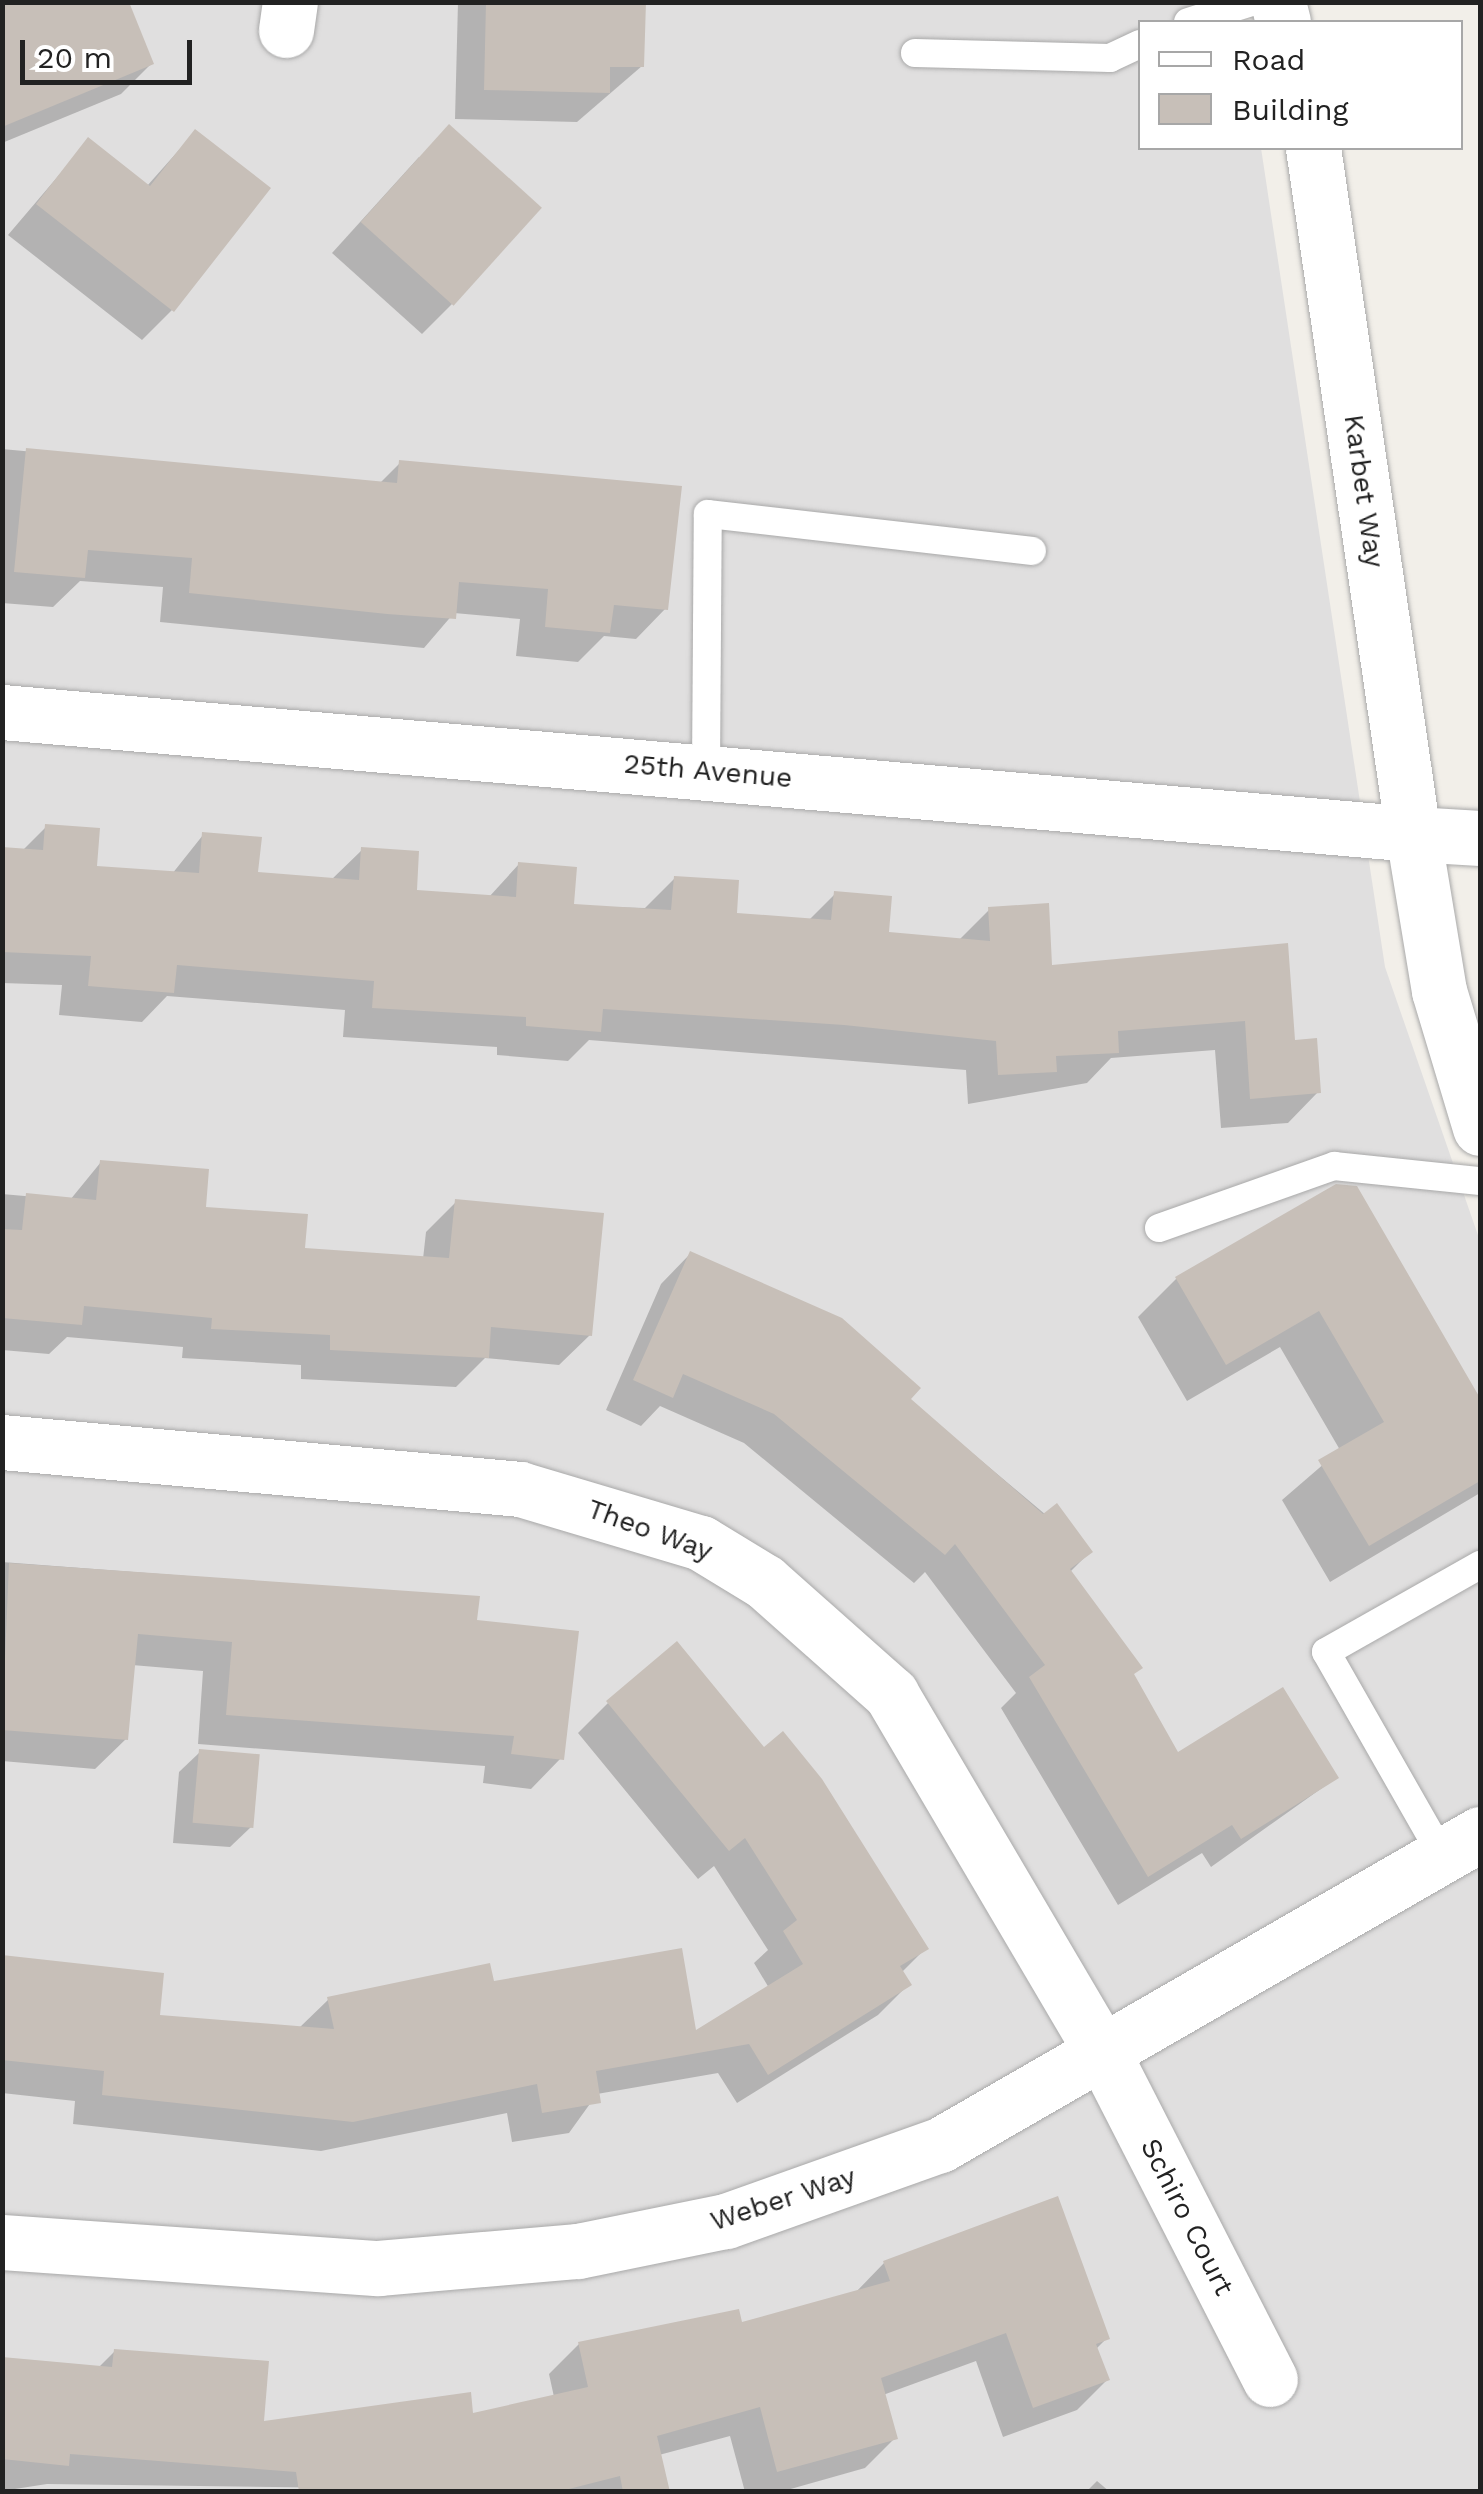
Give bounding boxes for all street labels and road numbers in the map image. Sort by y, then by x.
street label: Karbet Way [1337,412,1391,570]
street label: 25th Avenue [622,747,794,795]
street label: Theo Way [582,1492,718,1568]
street label: Schiro Court [1133,2133,1241,2301]
street label: Weber Way [705,2160,861,2238]

